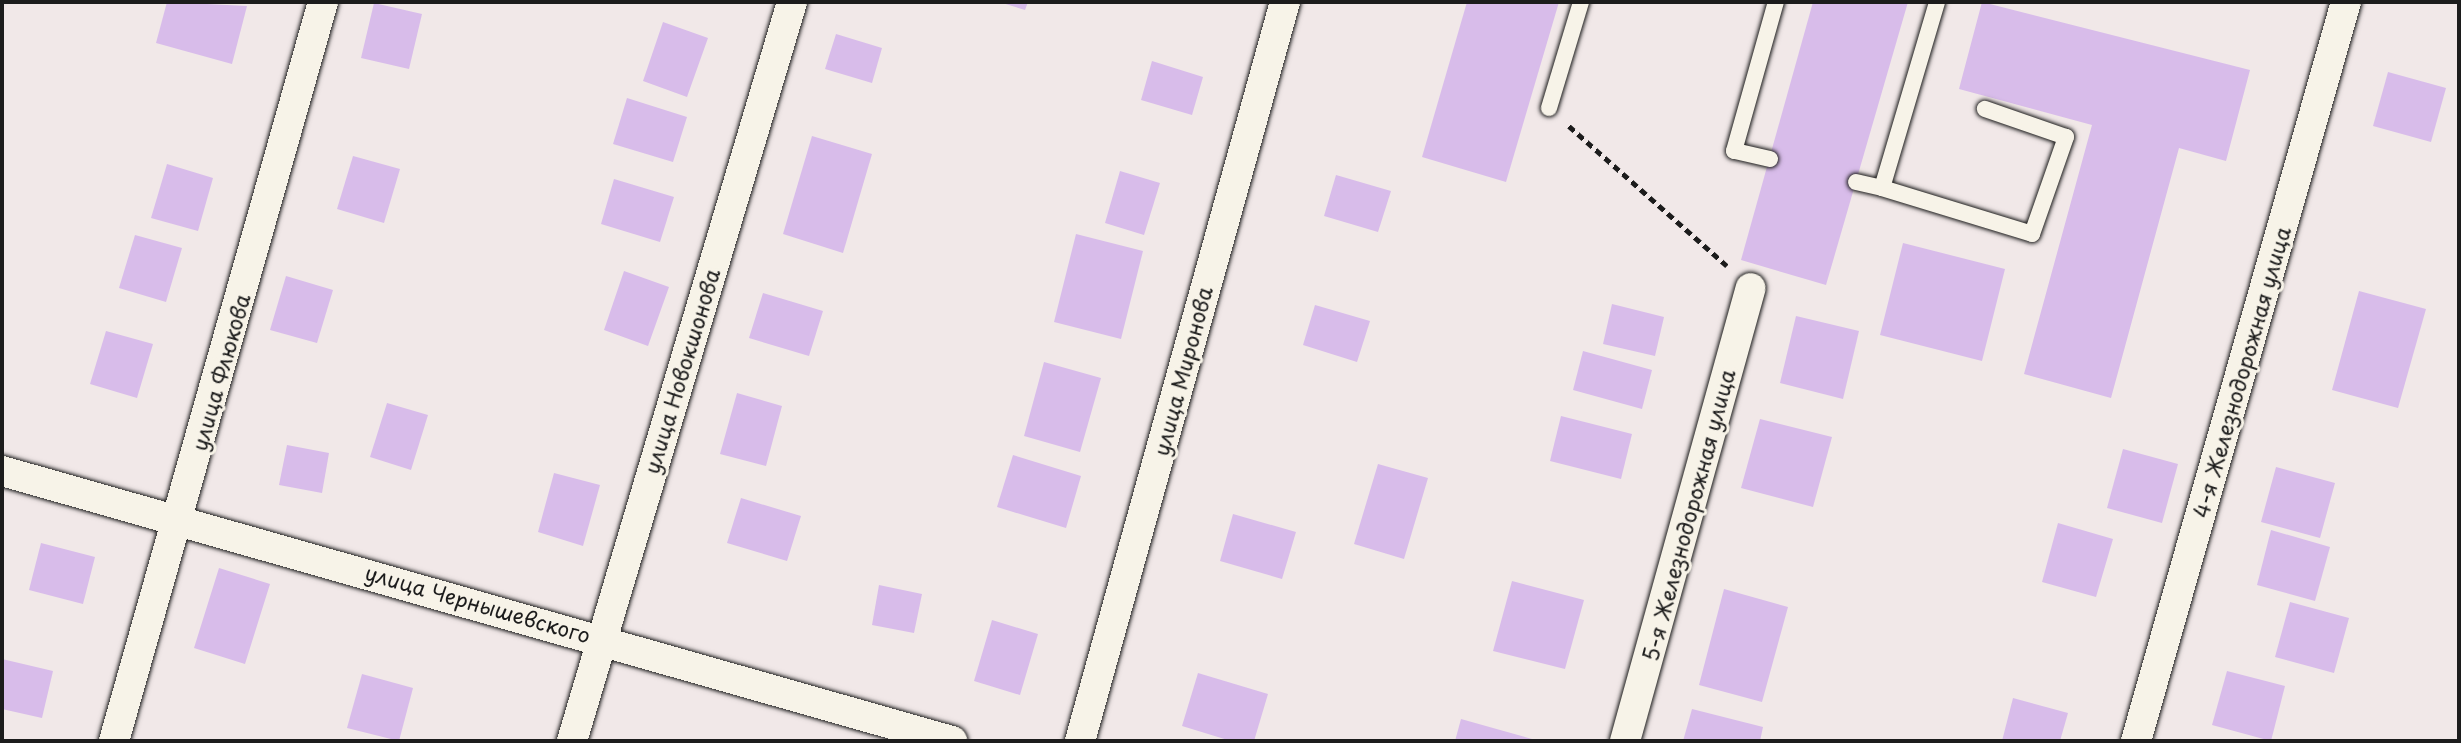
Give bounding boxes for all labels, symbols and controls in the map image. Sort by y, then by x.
street label: 4-я Железнодорожная улица [2187,223,2295,521]
street label: улица Новокшонова [638,265,724,477]
street label: улица Миронова [1147,283,1217,459]
street label: улица Флюкова [185,290,255,454]
street label: 5-я Железнодорожная улица [1637,366,1739,664]
street label: улица Чернышевского [362,559,594,647]

